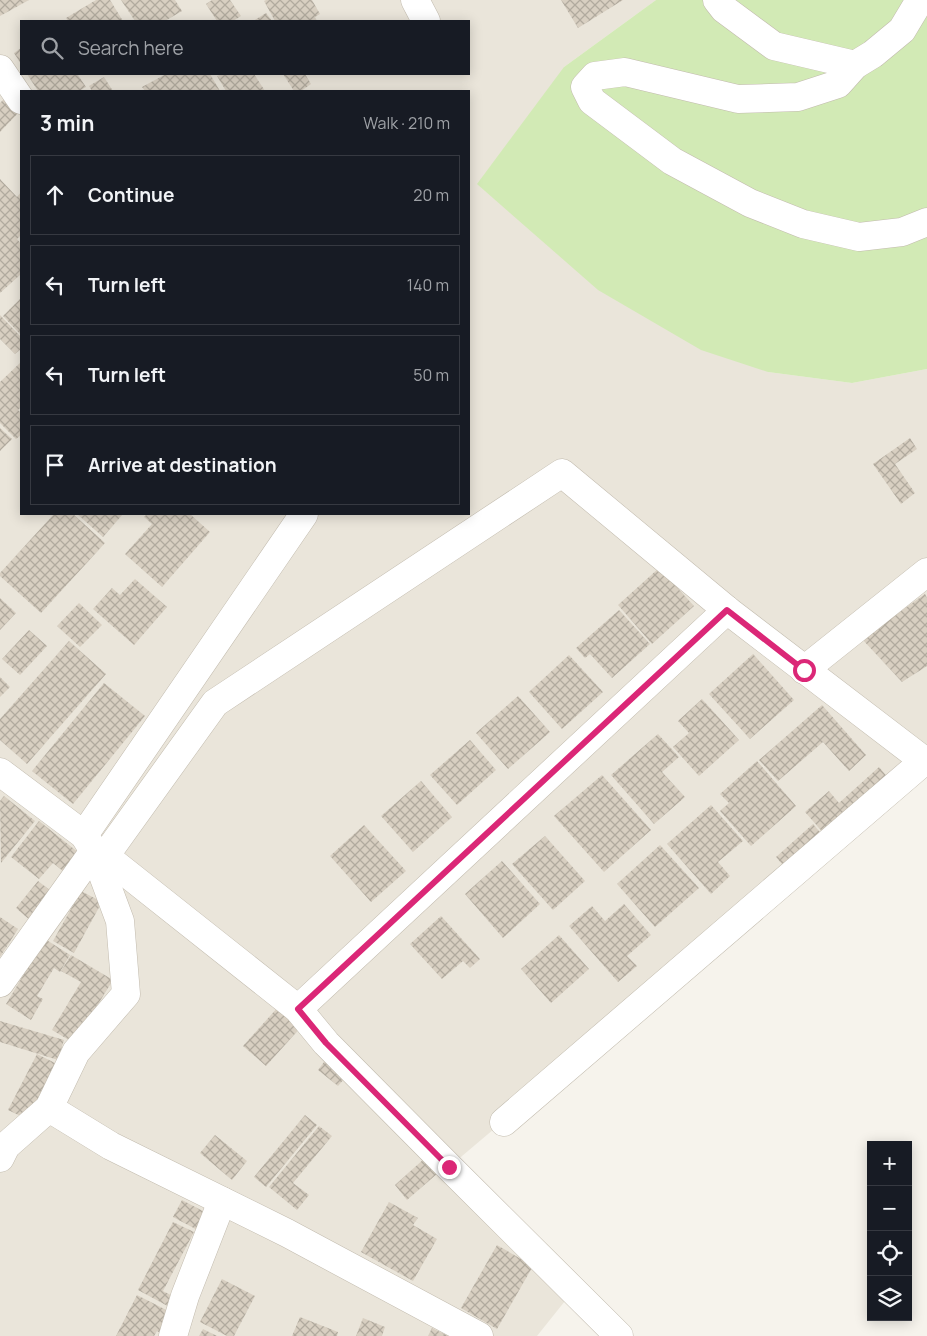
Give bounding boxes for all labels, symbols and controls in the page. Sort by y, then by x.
search box [20,20,470,75]
icon: search [38,34,66,62]
text: Search here [78,35,184,61]
text: 3 min [40,109,94,137]
text: Walk · 210 m [363,112,450,134]
icon: ahead [41,181,69,209]
text: Continue [88,182,174,208]
text: 20 m [413,184,449,206]
icon: left [41,271,69,299]
text: Turn left [88,272,166,298]
text: 140 m [407,274,449,296]
icon: left [41,361,69,389]
text: Turn left [88,362,166,388]
text: 50 m [413,364,449,386]
icon: arrive [41,451,69,479]
text: Arrive at destination [88,452,277,478]
route start [793,659,816,682]
map controls [867,1141,912,1321]
button: + [867,1141,912,1186]
route end [438,1156,461,1179]
button: − [867,1186,912,1231]
button: locate [867,1231,912,1276]
button: layers [867,1276,912,1321]

